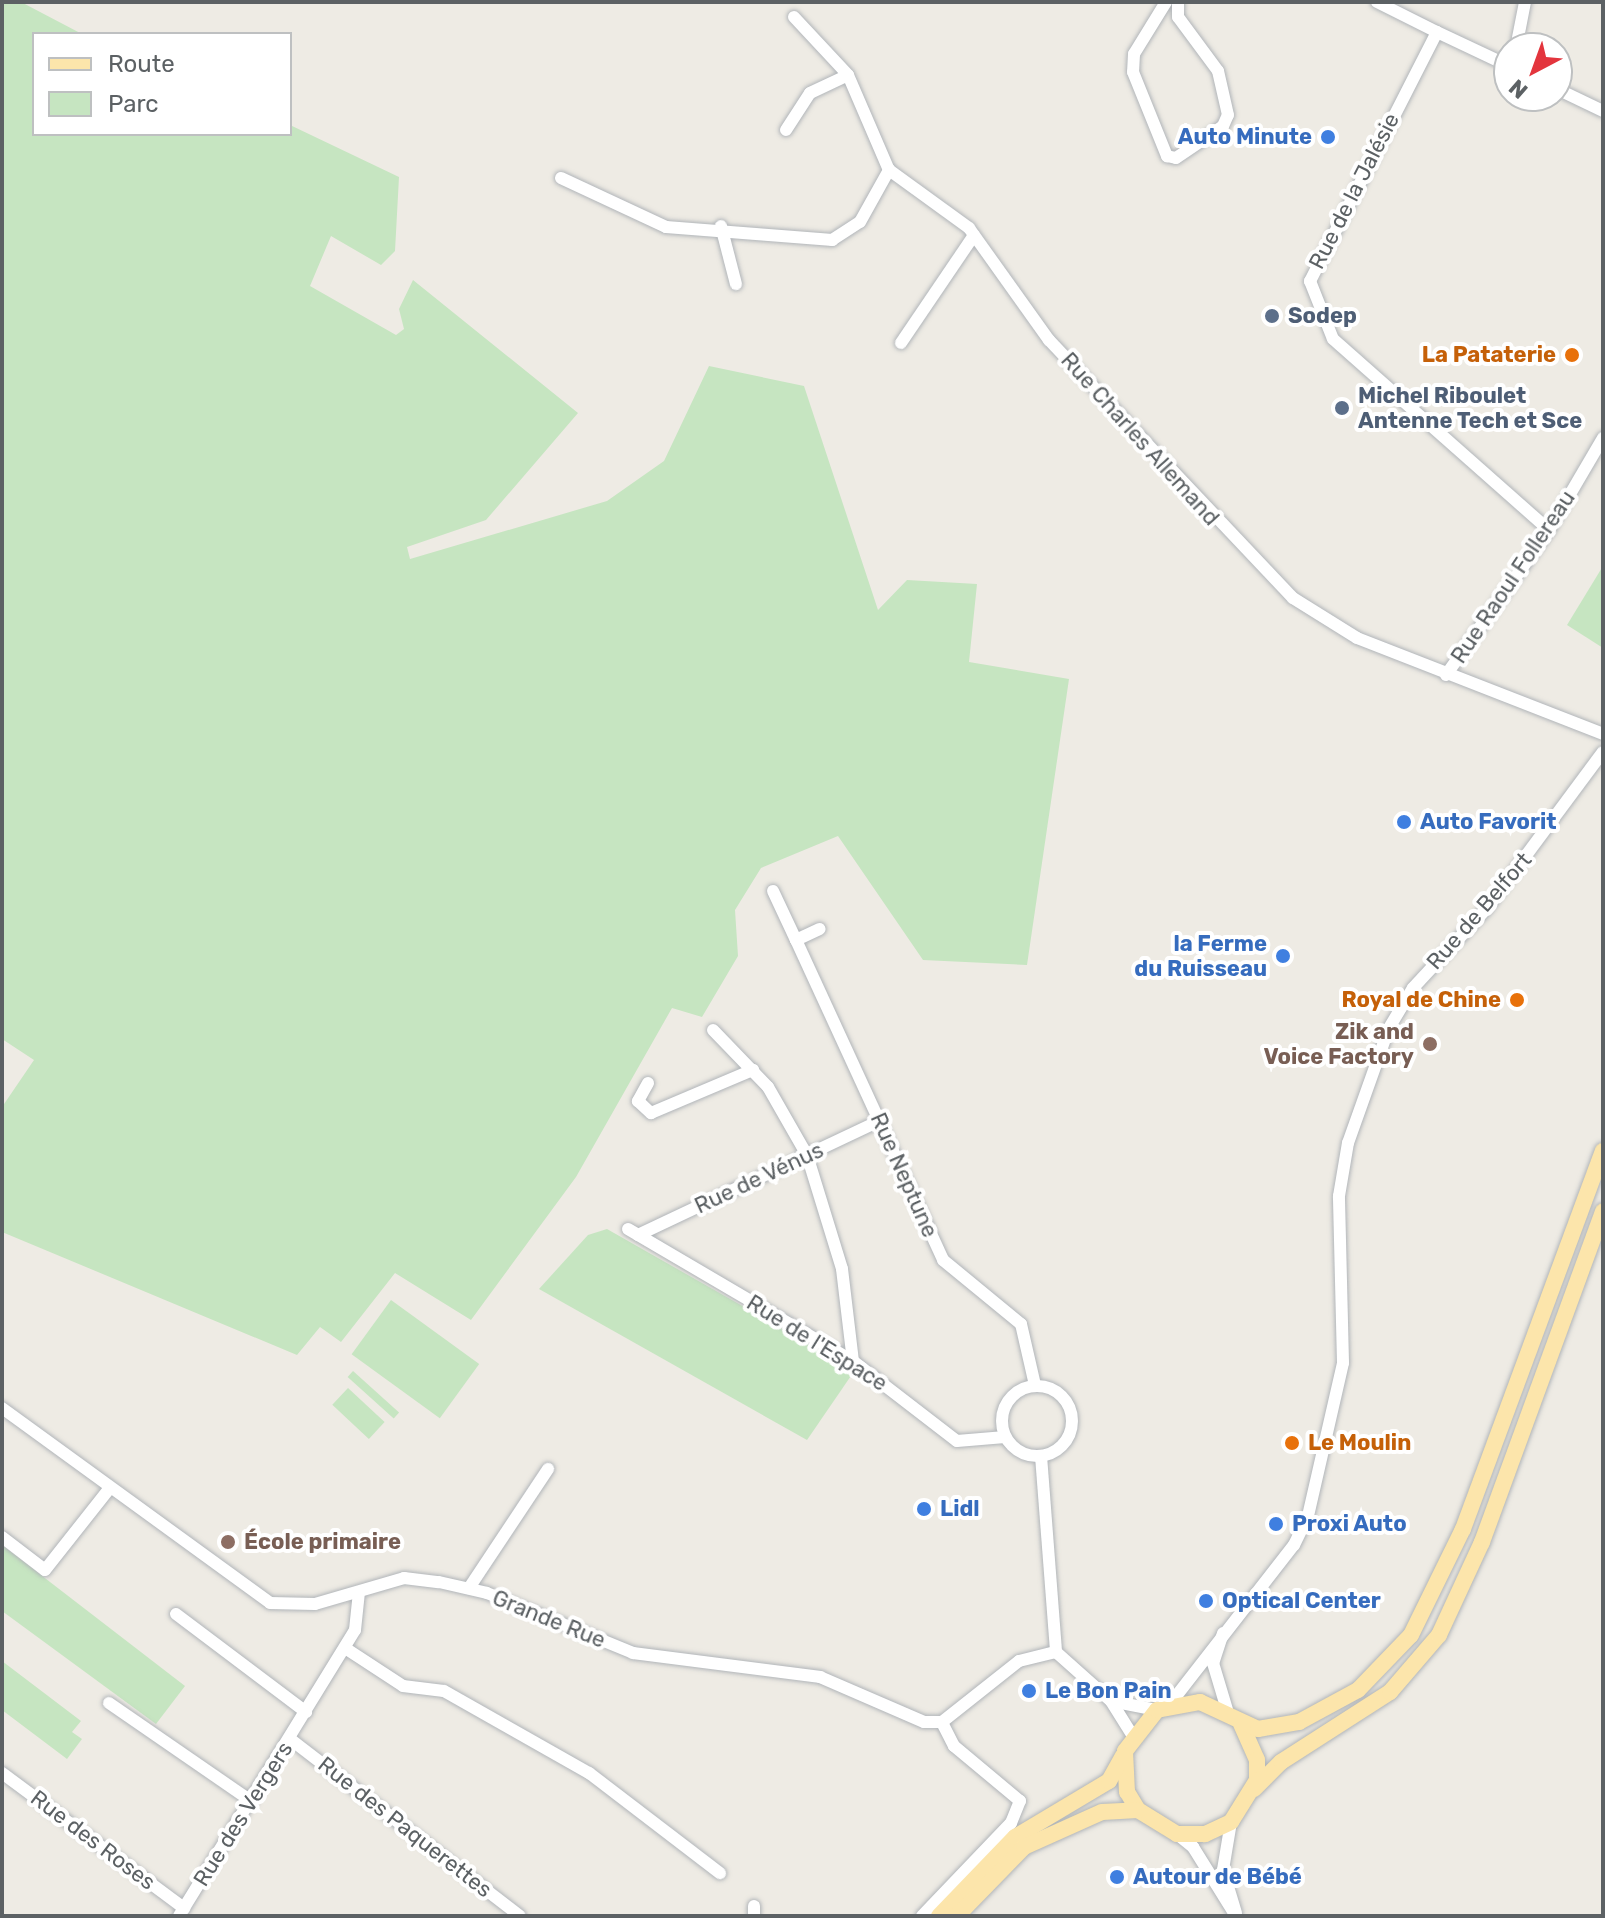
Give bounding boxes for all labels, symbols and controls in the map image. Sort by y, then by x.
legend [32,32,292,136]
north arrow [1493,32,1573,112]
text: Route [108,50,175,78]
text: N [1503,74,1533,104]
text: Parc [108,90,159,118]
street label: Rue de la Jalésie [1303,109,1405,273]
place label: Auto Minute [1178,124,1312,150]
marker: Auto Minute [1319,128,1337,146]
place label: Sodep [1288,303,1357,329]
marker: Sodep [1263,307,1281,325]
place label: La Pataterie [1422,342,1556,368]
marker: La Pataterie [1563,346,1581,364]
street label: Rue Charles Allemand [1055,347,1225,531]
place label: Michel Riboulet Antenne Tech et Sce [1358,382,1583,434]
marker: Michel Riboulet Antenne Tech et Sce [1333,399,1351,417]
street label: Rue Raoul Follereau [1445,486,1581,668]
place label: Auto Favorit [1420,809,1557,835]
marker: Auto Favorit [1395,813,1413,831]
street label: Rue de Belfort [1421,847,1537,975]
place label: la Ferme du Ruisseau [1134,930,1267,982]
marker: la Ferme du Ruisseau [1274,947,1292,965]
place label: Royal de Chine [1342,987,1501,1013]
marker: Royal de Chine [1508,991,1526,1009]
place label: Zik and Voice Factory [1264,1018,1414,1070]
marker: Zik and Voice Factory [1421,1035,1439,1053]
street label: Rue Neptune [865,1109,943,1241]
street label: Rue de Vénus [690,1137,828,1219]
street label: Rue de l'Espace [742,1289,892,1397]
place label: Le Moulin [1308,1430,1411,1456]
marker: Le Moulin [1283,1434,1301,1452]
place label: Lidl [940,1496,980,1522]
marker: Lidl [915,1500,933,1518]
place label: Proxi Auto [1292,1511,1407,1537]
marker: Proxi Auto [1267,1515,1285,1533]
place label: École primaire [244,1529,401,1555]
marker: École primaire [219,1533,237,1551]
street label: Grande Rue [489,1584,609,1654]
place label: Optical Center [1222,1588,1381,1614]
marker: Optical Center [1197,1592,1215,1610]
place label: Le Bon Pain [1045,1678,1172,1704]
marker: Le Bon Pain [1020,1682,1038,1700]
street label: Rue des Vergers [188,1737,298,1891]
street label: Rue des Paquerettes [313,1751,497,1903]
street label: Rue des Roses [26,1785,160,1895]
place label: Autour de Bébé [1133,1864,1302,1890]
marker: Autour de Bébé [1108,1868,1126,1886]

